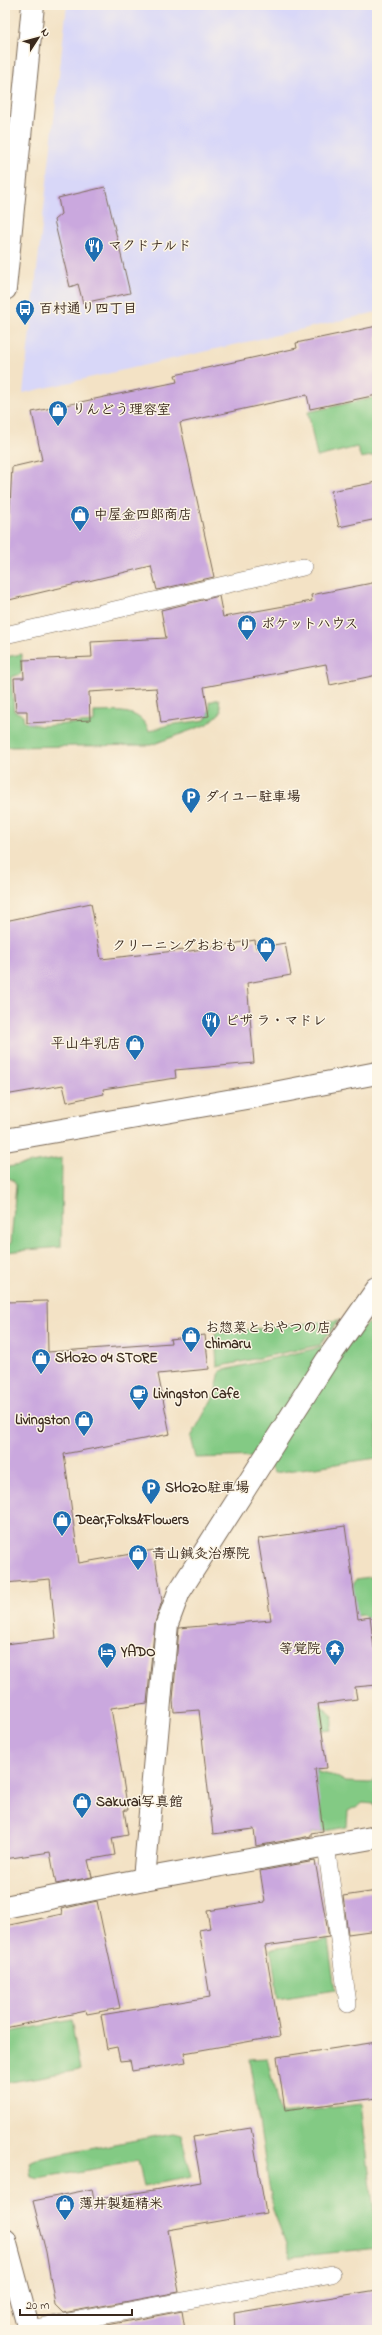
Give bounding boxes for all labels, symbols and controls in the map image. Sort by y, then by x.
north arrow [18,18,58,58]
text: N [37,25,54,40]
restaurant icon: マクドナルド [83,235,105,263]
place label: マクドナルド [108,236,191,257]
bus stop icon: 百村通り四丁目 [14,298,36,326]
place label: 百村通り四丁目 [39,299,137,320]
shop icon: りんどう理容室 [47,399,69,427]
place label: りんどう理容室 [72,400,171,421]
shop icon: 中屋金四郎商店 [69,504,91,532]
place label: 中屋金四郎商店 [94,505,192,526]
shop icon: ポケットハウス [236,613,258,641]
place label: ポケットハウス [261,614,358,635]
parking icon: ダイユー駐車場 [180,786,202,814]
place label: ダイユー駐車場 [205,787,300,808]
shop icon: クリーニングおおもり [255,935,277,963]
place label: クリーニングおおもり [112,936,252,957]
restaurant icon: ピザ ラ・マドレ [200,1010,222,1038]
place label: ピザ ラ・マドレ [225,1011,327,1032]
shop icon: 平山牛乳店 [124,1033,146,1061]
place label: 平山牛乳店 [51,1034,121,1055]
place label: お惣菜とおやつの店 chimaru [205,1318,331,1355]
shop icon: お惣菜とおやつの店 chimaru [180,1325,202,1353]
shop icon: SHOZO 04 STORE [30,1347,52,1375]
place label: SHOZO 04 STORE [55,1348,158,1369]
cafe icon: Livingston Cafe [128,1383,150,1411]
place label: Livingston Cafe [153,1384,240,1407]
shop icon: Livingston [73,1409,95,1437]
place label: Livingston [15,1410,70,1433]
parking icon: SHOZO駐車場 [140,1477,162,1505]
place label: SHOZO駐車場 [165,1478,249,1499]
shop icon: Dear,Folks&Flowers [51,1509,73,1537]
place label: Dear,Folks&Flowers [75,1510,189,1531]
shop icon: 青山鍼灸治療院 [127,1543,149,1571]
place label: 青山鍼灸治療院 [152,1544,250,1565]
temple icon: 等覚院 [324,1638,346,1666]
place label: 等覚院 [279,1639,321,1660]
hotel icon: YADO [96,1641,118,1669]
place label: YADO [120,1642,156,1663]
shop icon: Sakurai写真館 [71,1791,93,1819]
place label: Sakurai写真館 [96,1792,183,1813]
shop icon: 薄井製麺精米 [54,2193,76,2221]
place label: 薄井製麺精米 [79,2194,163,2215]
scale bar [20,2291,132,2317]
text: 20 m [26,2297,49,2315]

